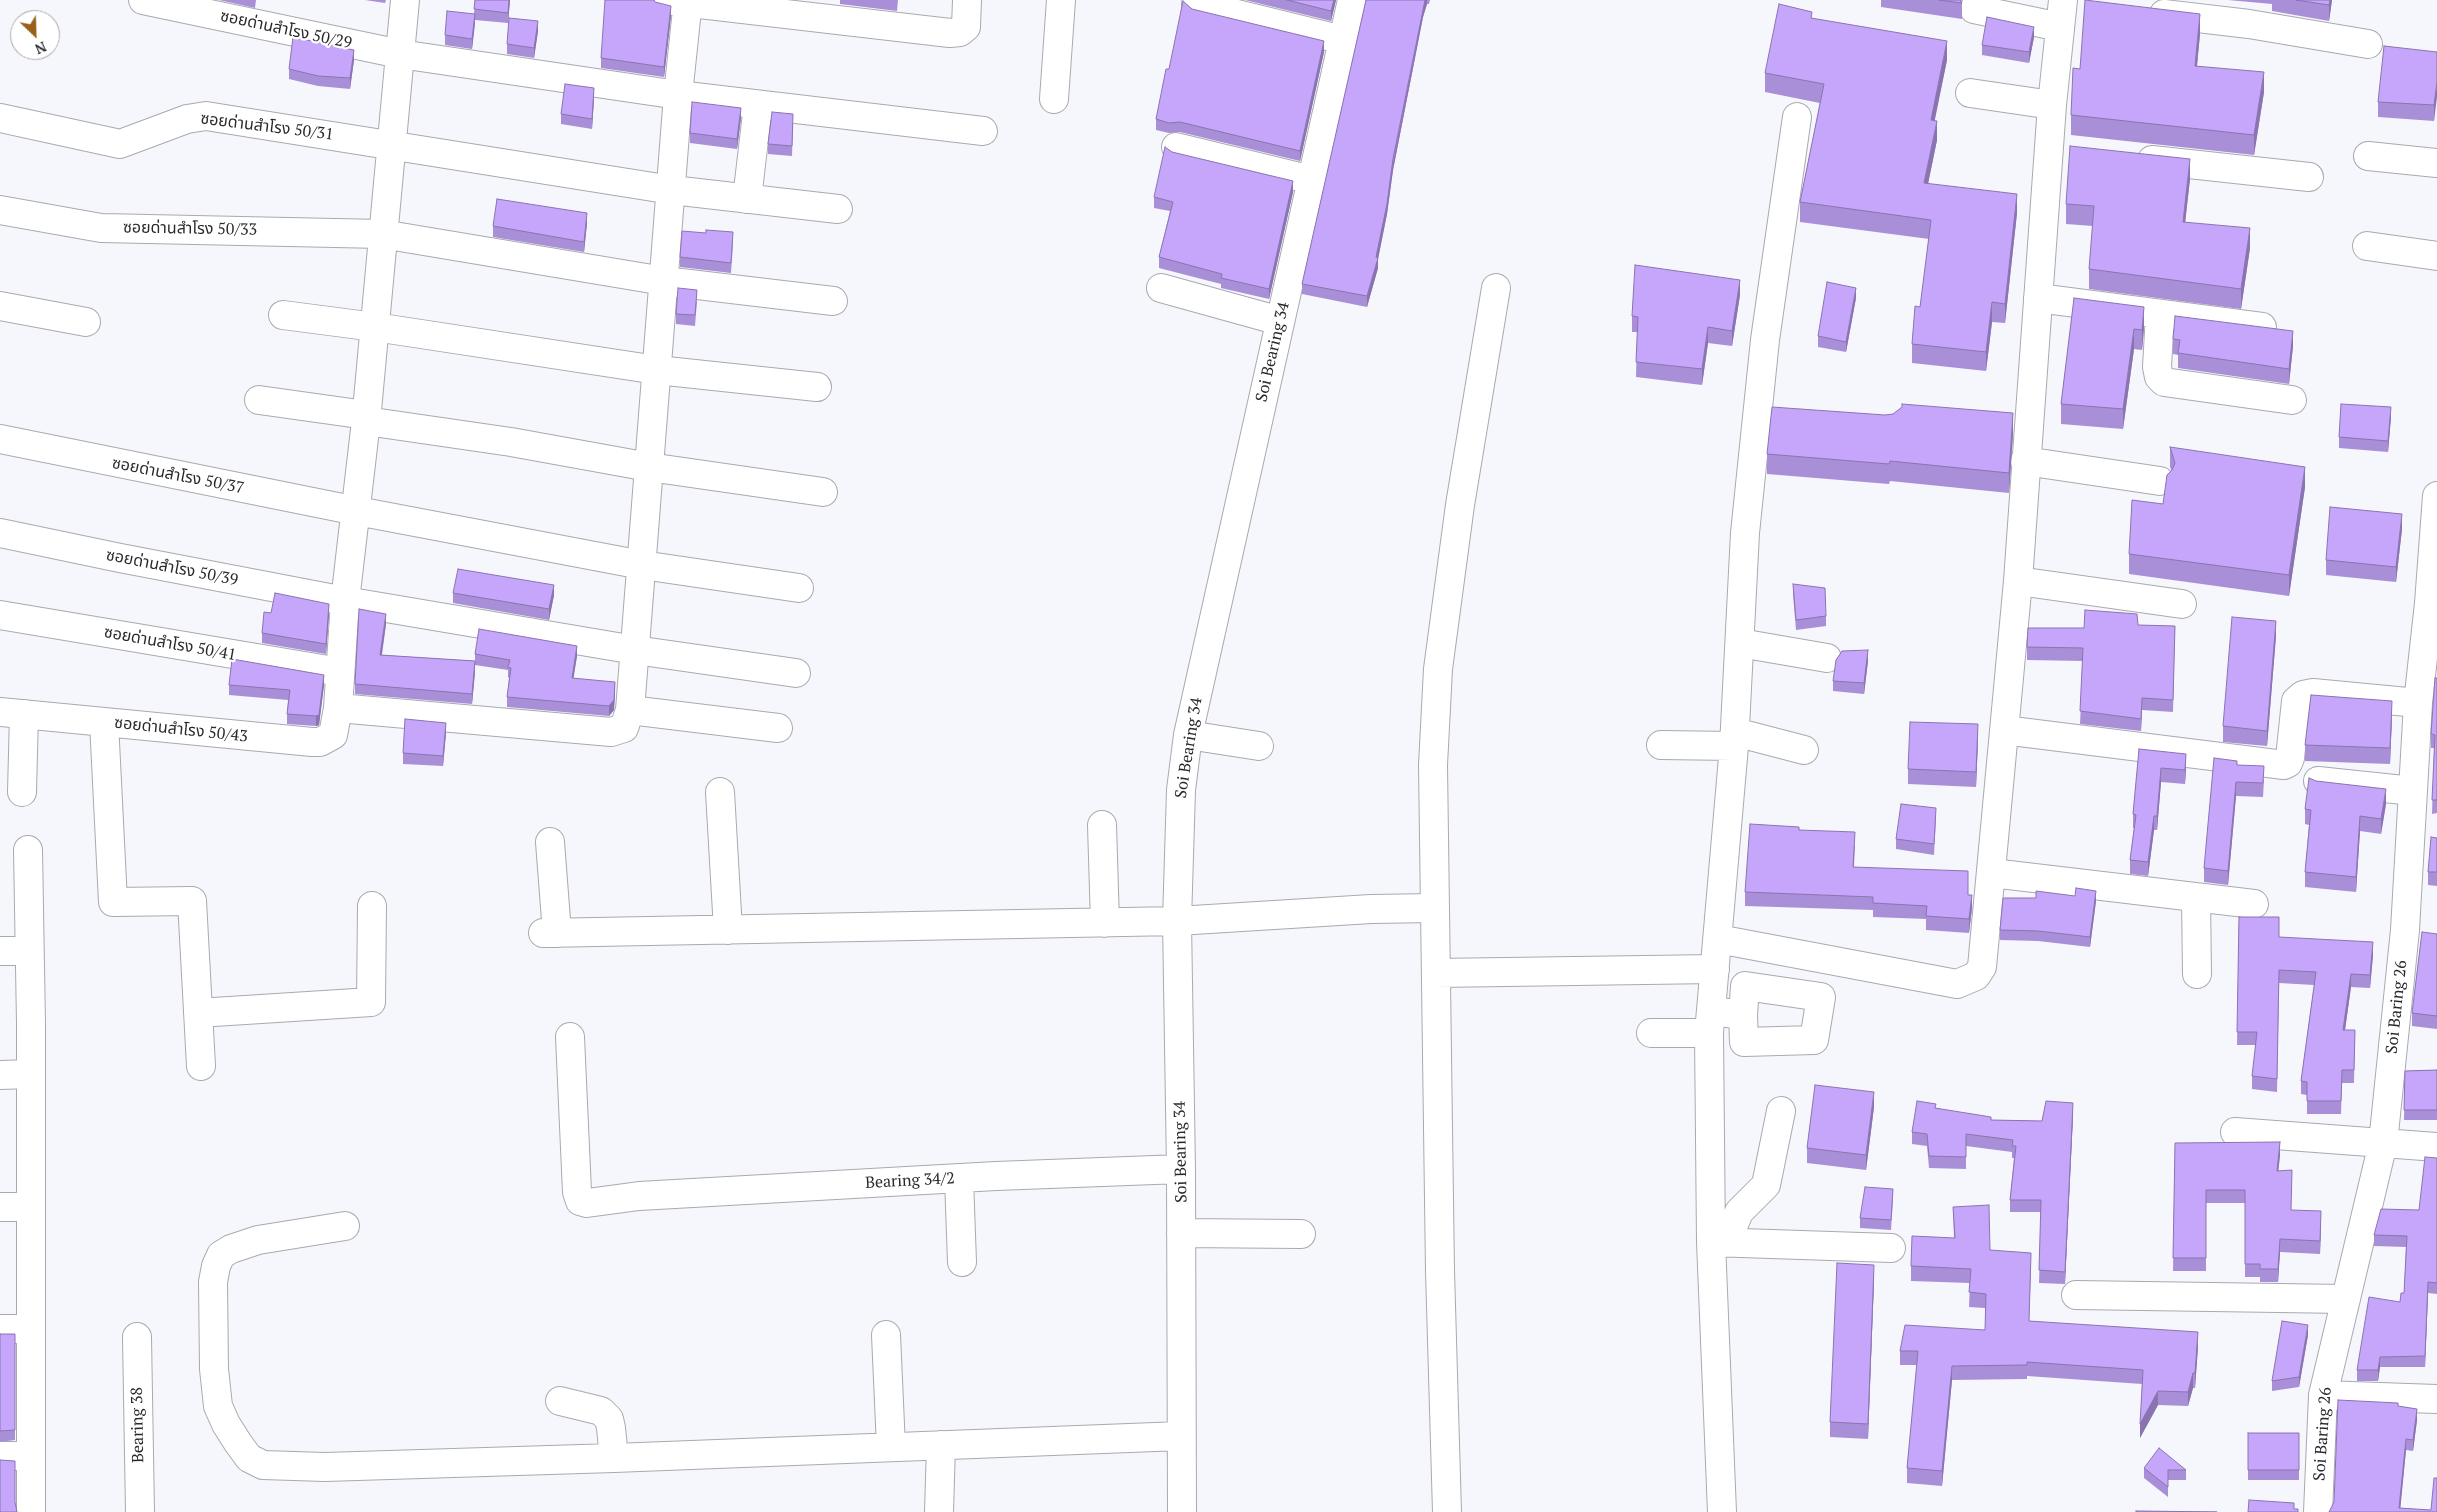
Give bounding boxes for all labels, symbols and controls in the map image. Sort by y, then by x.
street label: ซอยด่านสำโรง 50/29 [218,7,354,53]
north arrow [10,10,60,60]
text: N [32,37,50,59]
street label: ซอยด่านสำโรง 50/31 [199,109,335,145]
street label: ซอยด่านสำโรง 50/33 [123,218,257,240]
street label: Soi Bearing 34 [1252,300,1294,404]
street label: ซอยด่านสำโรง 50/37 [110,454,246,498]
street label: ซอยด่านสำโรง 50/39 [104,546,240,590]
street label: ซอยด่านสำโรง 50/41 [102,623,238,665]
street label: Soi Bearing 34 [1172,696,1206,800]
street label: ซอยด่านสำโรง 50/43 [113,713,249,747]
street label: Soi Baring 26 [2383,959,2411,1055]
street label: Soi Bearing 34 [1171,1101,1191,1203]
street label: Bearing 34/2 [865,1169,955,1193]
street label: Bearing 38 [128,1387,148,1463]
street label: Soi Baring 26 [2310,1387,2336,1481]

